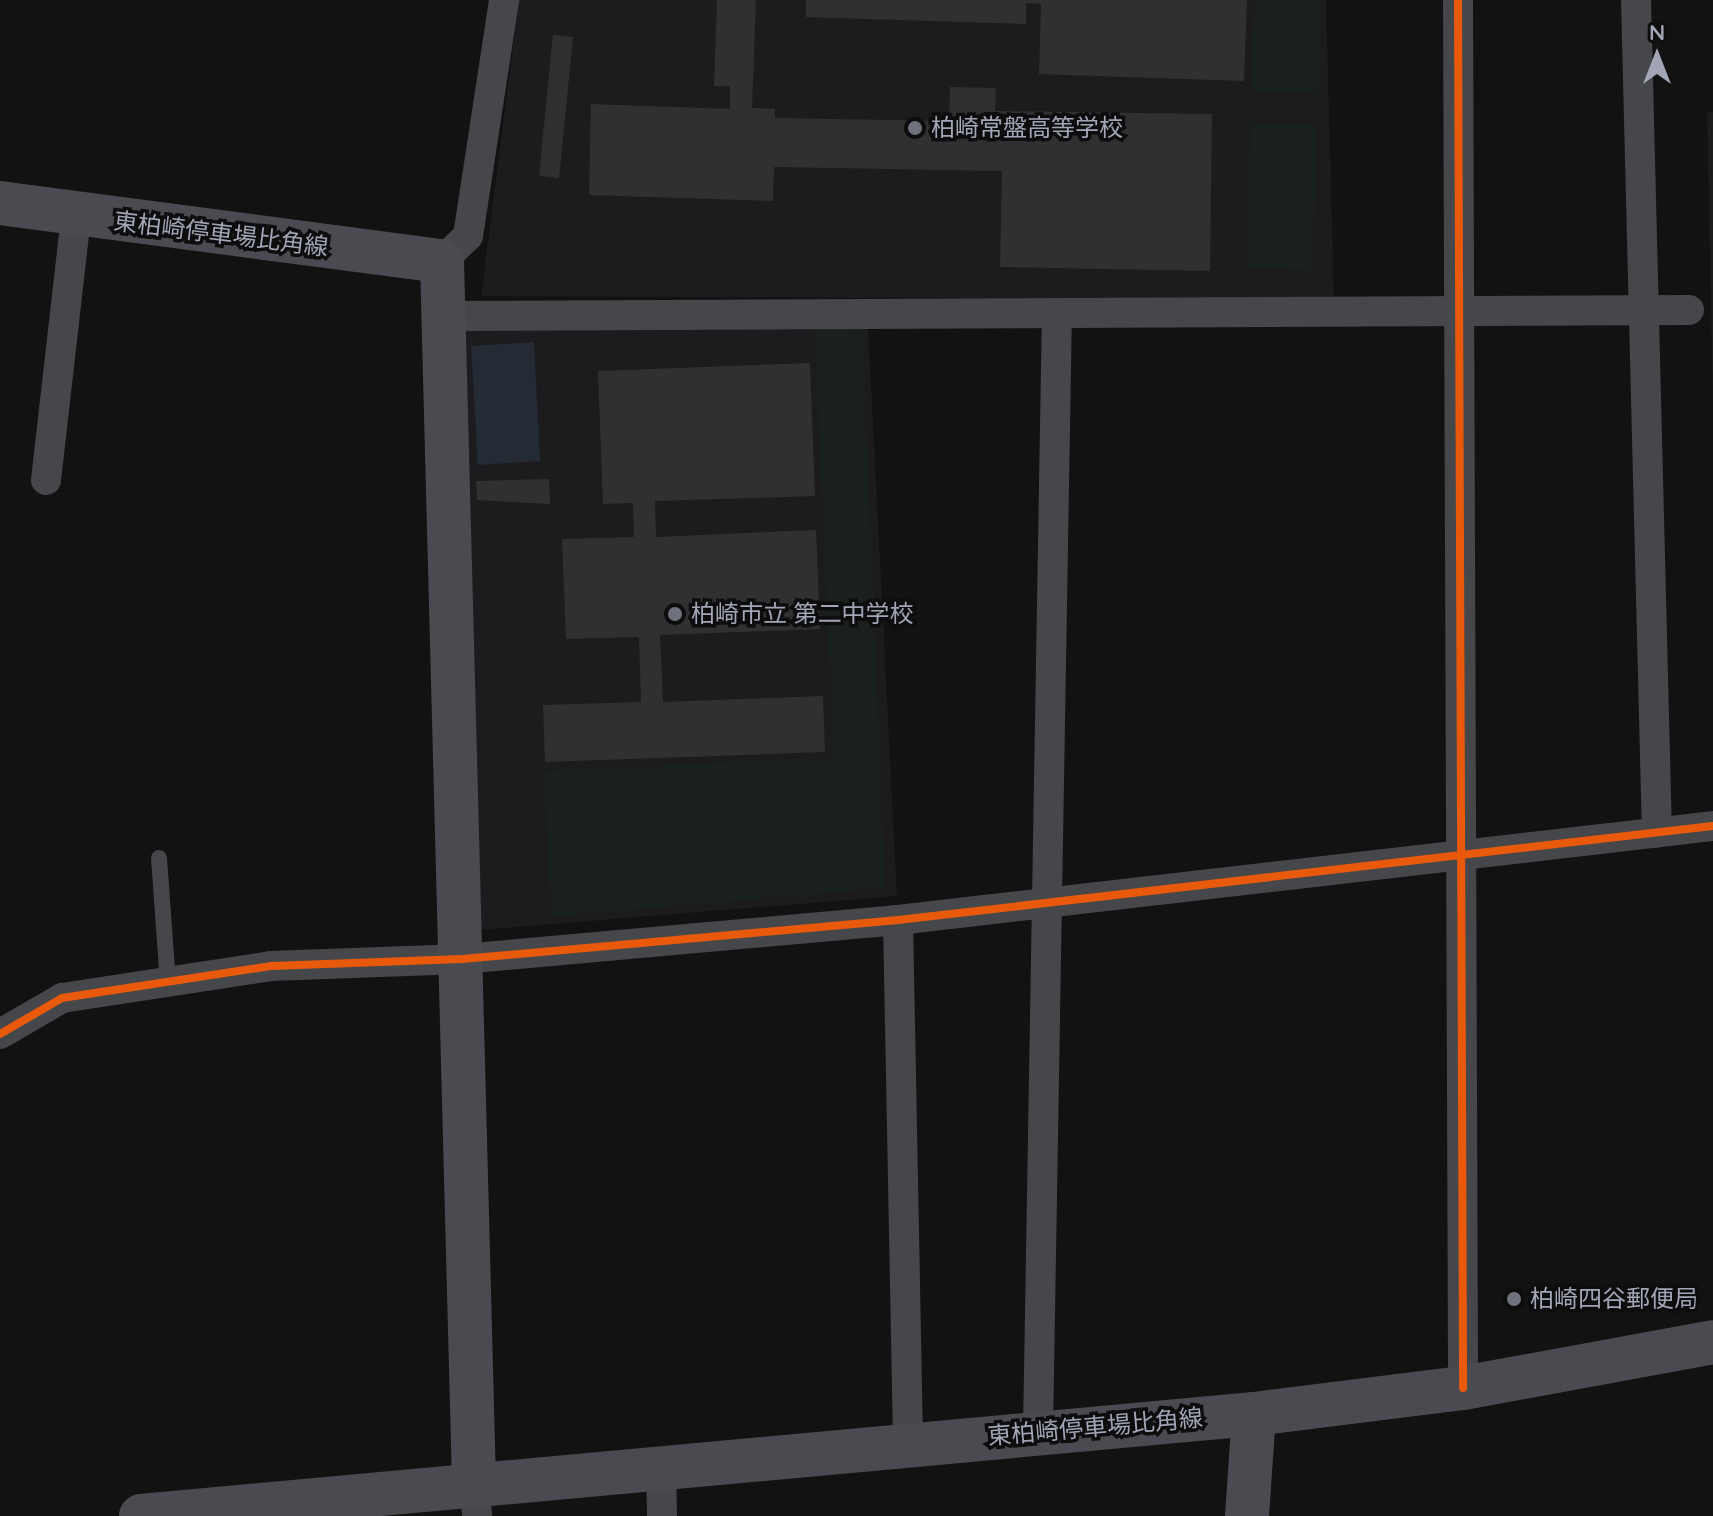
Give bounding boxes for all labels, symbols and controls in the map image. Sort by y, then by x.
north arrow [1617,16,1697,96]
text: N [1649,18,1665,46]
place label: 柏崎常盤高等学校 [931,114,1123,142]
marker: 柏崎常盤高等学校 [906,119,924,137]
street label: 東柏崎停車場比角線 [112,207,330,261]
place label: 柏崎市立 第二中学校 [691,600,914,628]
marker: 柏崎市立 第二中学校 [666,605,684,623]
place label: 柏崎四谷郵便局 [1530,1285,1698,1313]
marker: 柏崎四谷郵便局 [1505,1290,1523,1308]
street label: 東柏崎停車場比角線 [986,1403,1204,1451]

